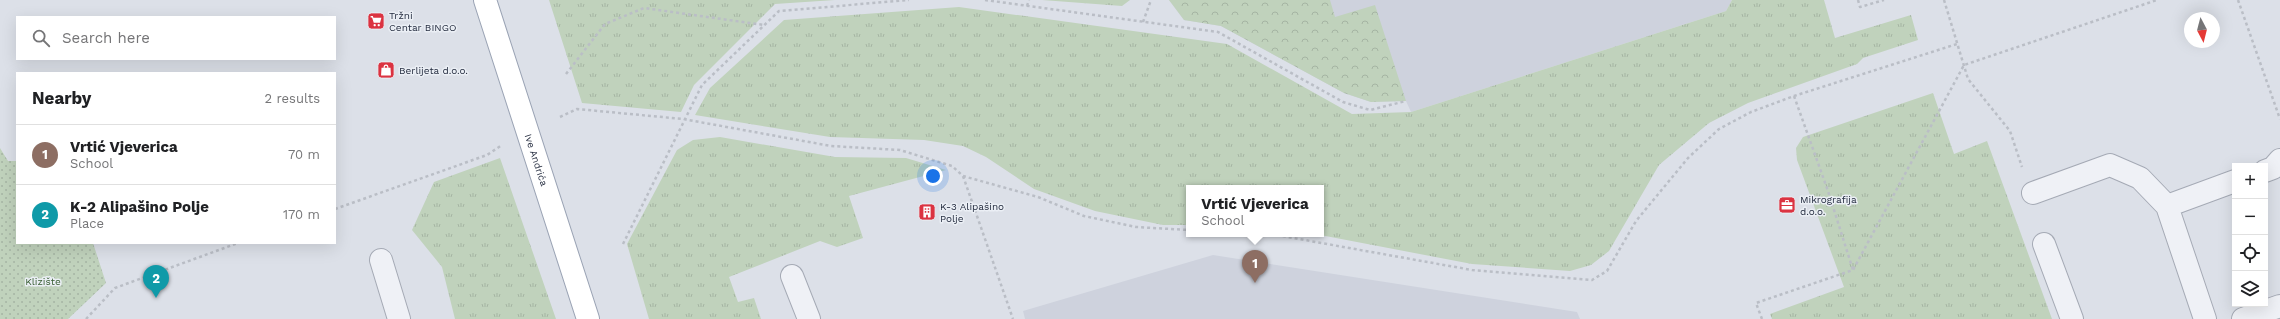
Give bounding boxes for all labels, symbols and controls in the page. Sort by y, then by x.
place label: Tržni Centar BINGO [389,10,456,33]
supermarket icon: Tržni Centar BINGO [366,11,386,31]
north arrow [2184,12,2220,48]
search box [16,16,336,60]
icon: search [30,27,52,49]
text: Search here [62,29,150,47]
shop icon: Berlijeta d.o.o. [376,60,396,80]
place label: Berlijeta d.o.o. [399,65,468,76]
text: Nearby [32,88,91,108]
text: 2 results [265,91,320,106]
street label: Ive Andrića [523,133,550,188]
text: Vrtić Vjeverica [70,138,178,156]
text: 1 [42,147,48,162]
text: 70 m [288,147,320,162]
text: School [70,156,113,171]
map controls [2232,163,2268,307]
button: + [2232,163,2268,199]
your location [923,166,943,186]
popup [1186,185,1324,237]
place label: Mikrografija d.o.o. [1800,194,1857,217]
text: Vrtić Vjeverica [1201,195,1309,213]
office icon: Mikrografija d.o.o. [1777,195,1797,215]
text: K-2 Alipašino Polje [70,198,209,216]
button: − [2232,199,2268,235]
place label: K-3 Alipašino Polje [940,201,1004,224]
building icon: K-3 Alipašino Polje [917,202,937,222]
text: 2 [41,207,49,222]
text: 170 m [283,207,320,222]
text: School [1201,213,1244,228]
text: Place [70,216,104,231]
button: locate [2232,235,2268,271]
pin: 1 [1242,250,1268,283]
pin: 2 [143,265,169,298]
button: layers [2232,271,2268,307]
park label: Klizište [25,276,61,287]

